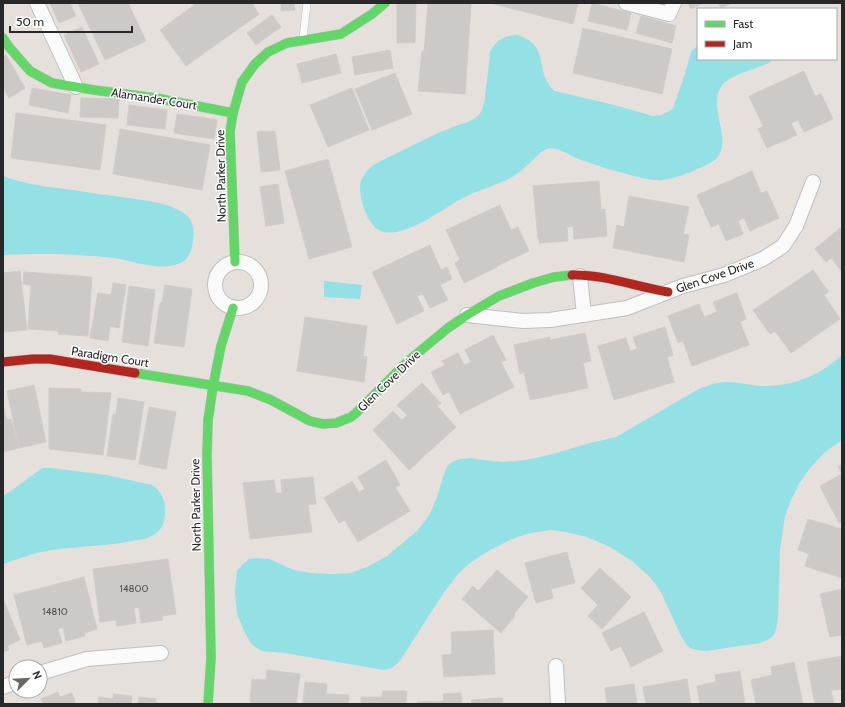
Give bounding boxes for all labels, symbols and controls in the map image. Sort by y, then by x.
scale bar [10,8,132,34]
legend [697,8,837,60]
text: 50 m [16,14,44,29]
text: Fast [733,16,753,31]
text: Jam [732,36,752,51]
street label: Alamander Court [110,84,198,113]
street label: North Parker Drive [212,129,229,223]
street label: Glen Cove Drive [674,255,756,296]
street label: Paradigm Court [70,343,150,370]
street label: Glen Cove Drive [354,347,423,414]
street label: North Parker Drive [187,458,204,552]
house number: 14800 [119,582,149,595]
house number: 14810 [42,605,68,618]
north arrow [8,659,48,699]
text: N [29,669,45,681]

